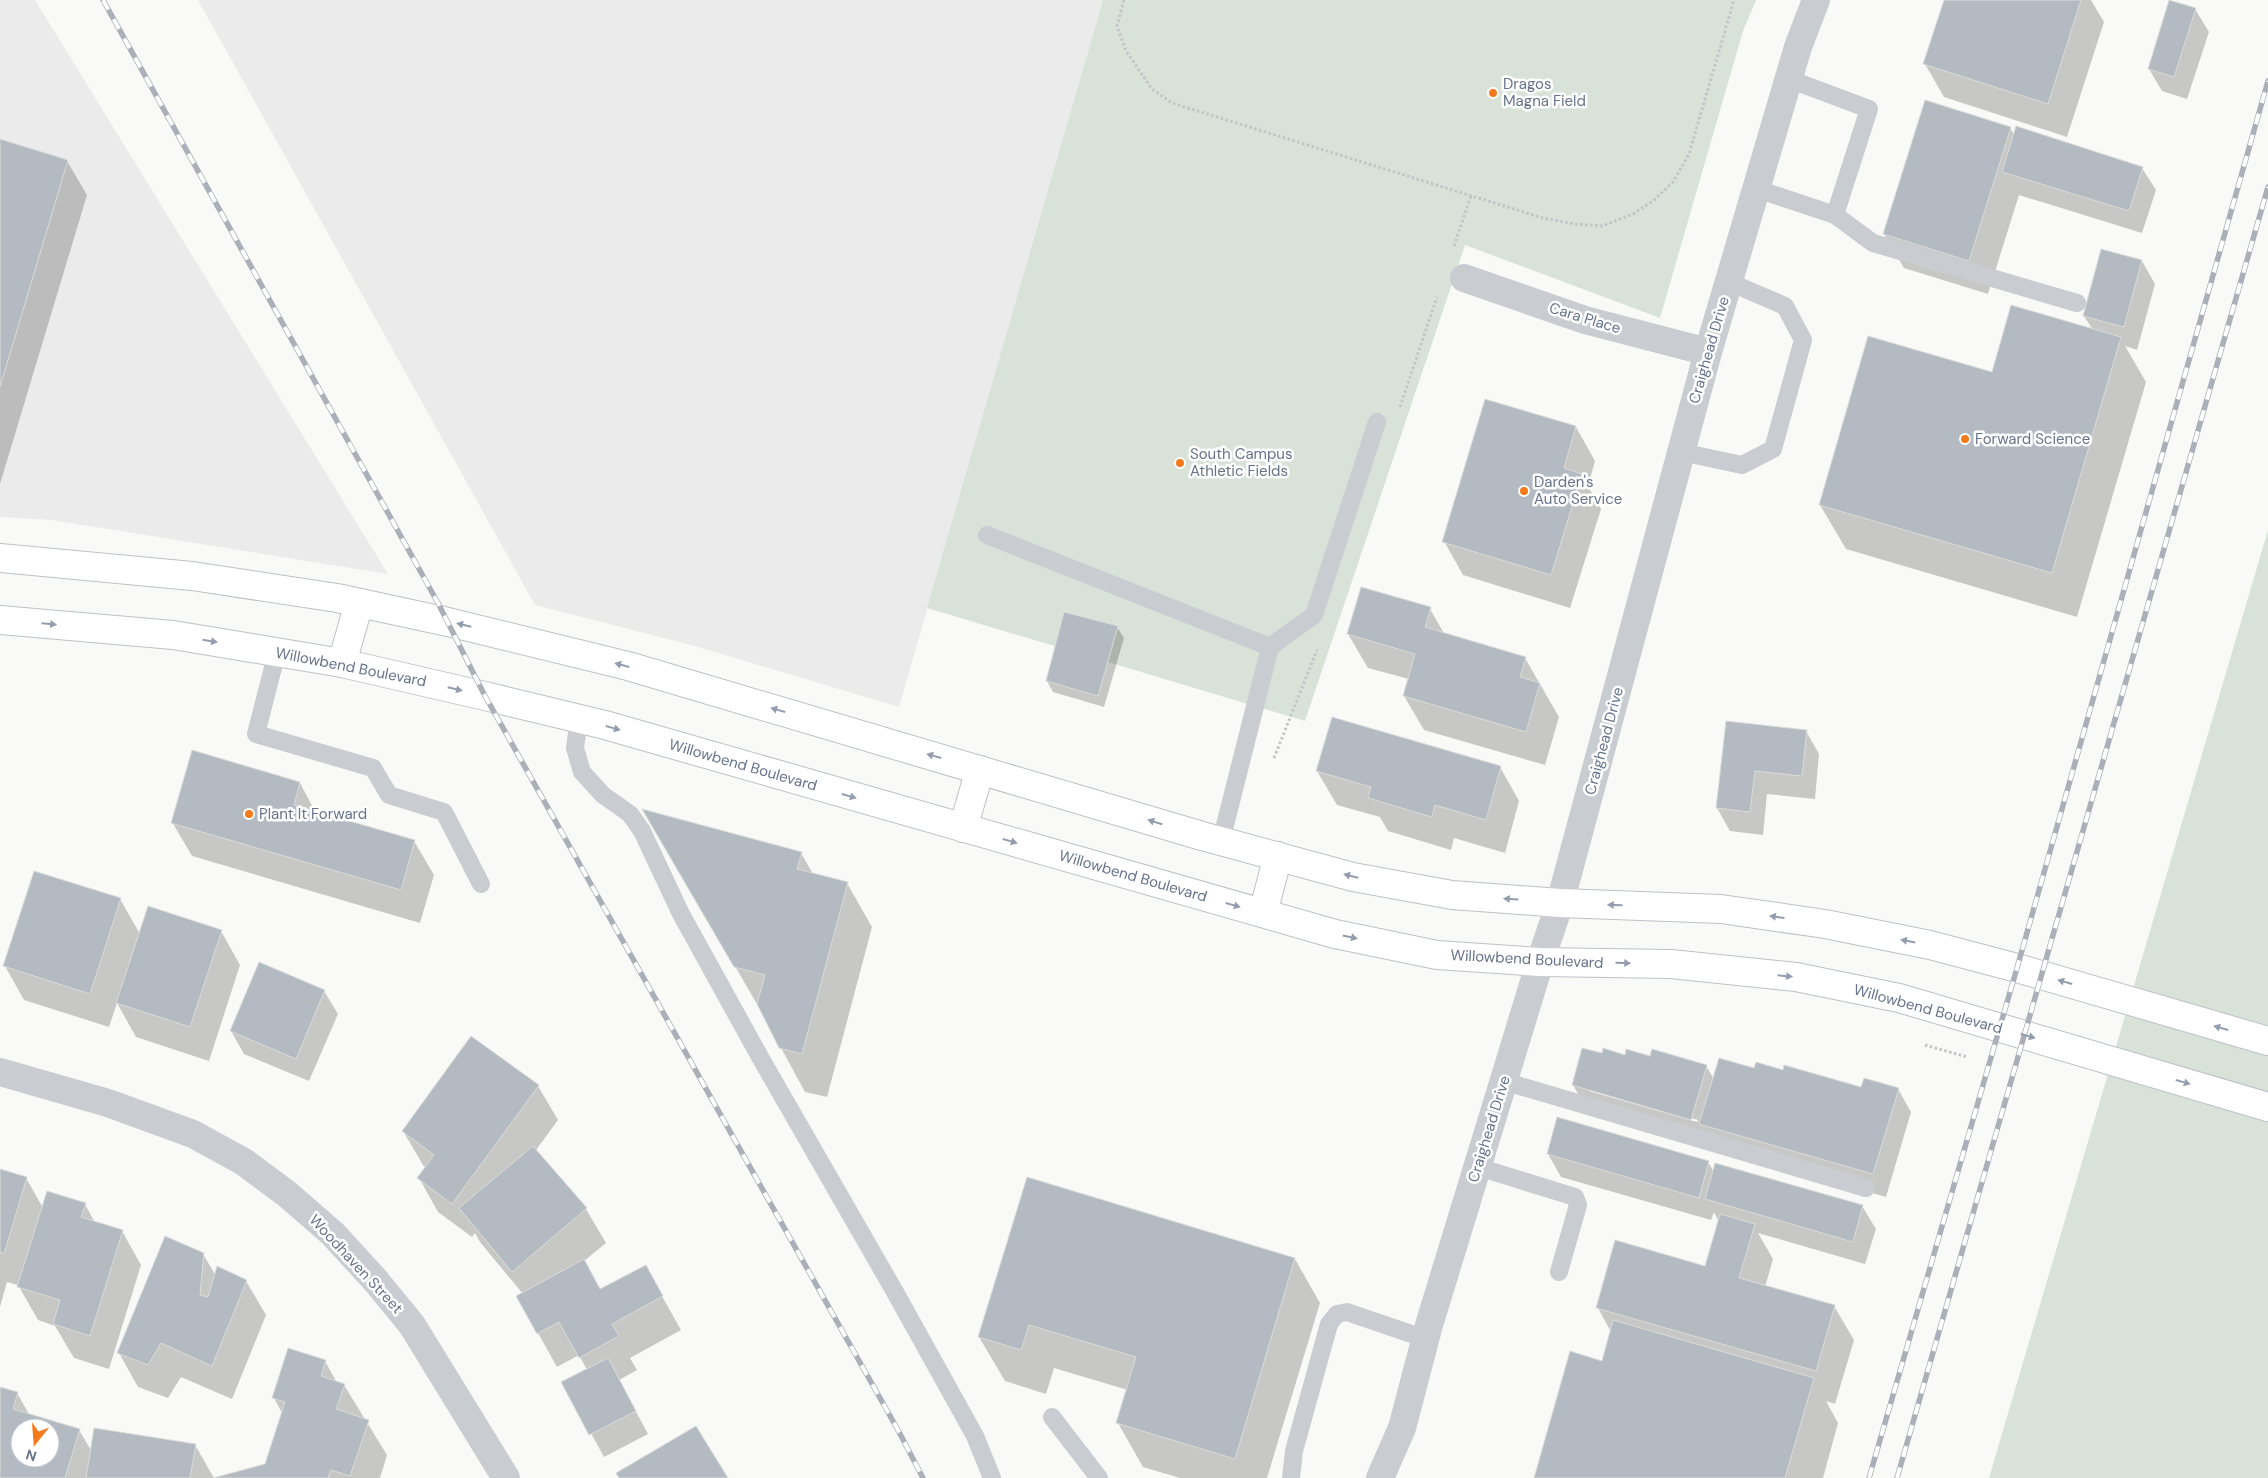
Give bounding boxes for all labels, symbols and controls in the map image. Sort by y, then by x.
place label: Dragos Magna Field [1503,74,1586,111]
marker: Dragos Magna Field [1487,87,1499,99]
street label: Craighead Drive [1684,294,1734,406]
street label: Cara Place [1547,298,1623,338]
place label: Forward Science [1975,429,2090,449]
marker: Forward Science [1959,433,1971,445]
place label: South Campus Athletic Fields [1190,444,1292,481]
marker: South Campus Athletic Fields [1174,457,1186,469]
place label: Darden's Auto Service [1534,472,1622,509]
marker: Darden's Auto Service [1518,485,1530,497]
one-way arrow [41,620,57,628]
one-way arrow [456,621,472,629]
one-way arrow [202,637,218,645]
street label: Willowbend Boulevard [274,643,428,691]
one-way arrow [614,660,629,668]
one-way arrow [448,685,463,693]
street label: Craighead Drive [1580,685,1628,797]
one-way arrow [770,706,785,714]
one-way arrow [606,724,621,732]
street label: Willowbend Boulevard [667,734,819,796]
one-way arrow [926,752,941,760]
one-way arrow [841,792,856,800]
place label: Plant It Forward [259,804,367,824]
marker: Plant It Forward [243,808,255,820]
one-way arrow [1147,817,1162,825]
one-way arrow [1002,838,1017,846]
street label: Willowbend Boulevard [1057,845,1209,907]
one-way arrow [1343,872,1358,880]
one-way arrow [1503,895,1519,903]
one-way arrow [1226,901,1241,909]
one-way arrow [1607,901,1623,909]
one-way arrow [1768,913,1784,921]
one-way arrow [1342,933,1357,941]
one-way arrow [1901,937,1916,945]
street label: Willowbend Boulevard [1450,945,1604,973]
one-way arrow [1616,959,1632,967]
one-way arrow [1778,972,1794,980]
one-way arrow [2058,977,2073,985]
street label: Willowbend Boulevard [1851,980,2005,1038]
one-way arrow [2214,1023,2229,1031]
one-way arrow [2020,1033,2035,1041]
street label: Craighead Drive [1463,1073,1515,1185]
one-way arrow [2176,1078,2191,1086]
street label: Woodhaven Street [305,1210,407,1318]
north arrow [10,1418,60,1468]
text: N [24,1445,39,1466]

